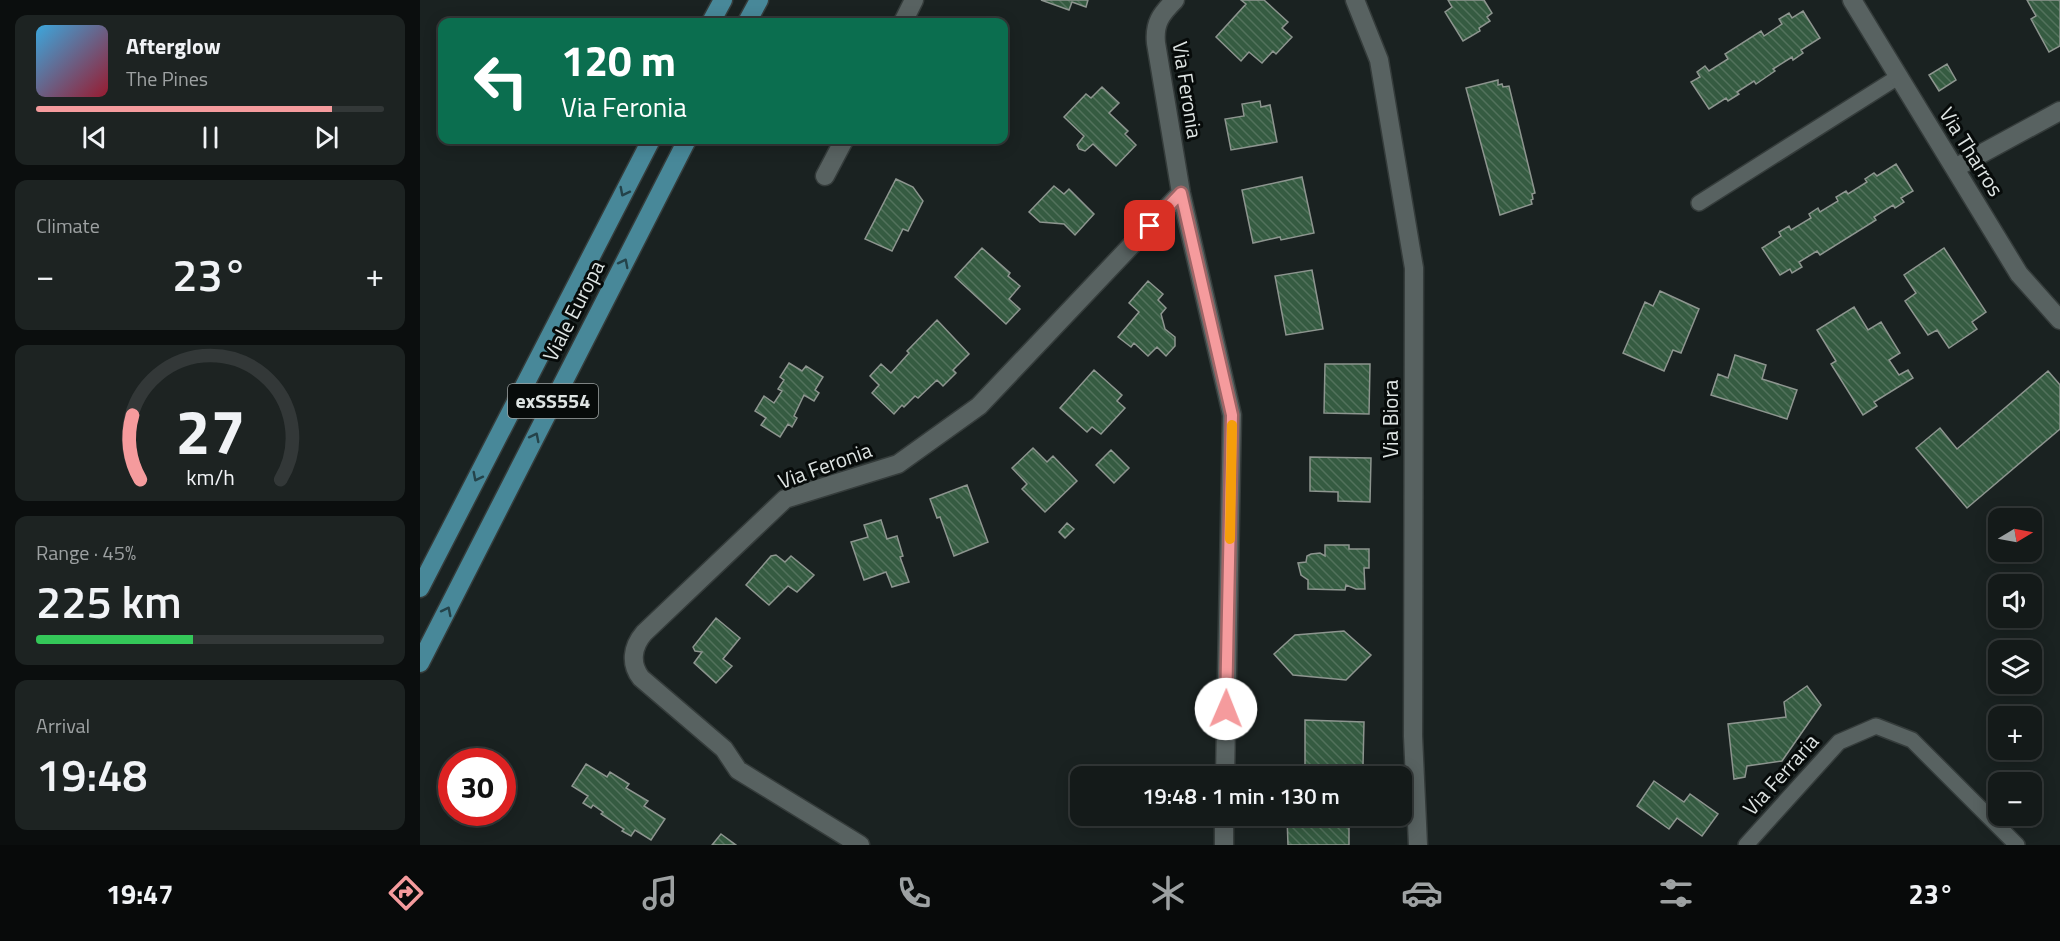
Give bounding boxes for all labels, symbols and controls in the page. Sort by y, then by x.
text: 120 m [561,28,676,92]
text: Afterglow [126,29,221,63]
street label: Via Feronia [1165,39,1212,141]
icon: left [462,42,540,120]
text: The Pines [126,63,208,94]
text: Via Feronia [561,86,687,127]
street label: Via Tharros [1932,101,2012,202]
icon: previous [78,121,111,154]
icon: pause [194,121,227,154]
icon: next [310,121,343,154]
one-way arrow [620,185,631,196]
pin [1124,200,1175,251]
icon: arrive [1133,209,1166,242]
text: Climate [36,210,100,241]
text: 23° [172,240,248,308]
text: − [36,250,54,300]
text: + [366,250,384,300]
street label: Viale Europa [534,254,612,367]
one-way arrow [617,259,628,270]
street label: Via Biora [1374,379,1406,458]
text: 27 [175,383,245,478]
road number: exSS554 [508,384,598,418]
one-way arrow [528,433,539,443]
street label: Via Feronia [773,433,877,497]
text: km/h [186,461,234,493]
one-way arrow [473,471,485,482]
north arrow [1988,508,2042,562]
map controls [1988,508,2042,826]
text: Range · 45% [36,537,136,568]
text: 225 km [36,567,182,635]
button: sound [1988,574,2042,628]
one-way arrow [439,606,451,617]
button: layers [1988,640,2042,694]
position arrow [1194,677,1258,741]
button: + [1988,706,2042,760]
text: Arrival [36,710,90,741]
street label: Via Ferraria [1735,726,1826,822]
text: 19:48 [36,740,148,808]
speed limit sign: 30 [438,748,516,826]
button: − [1988,772,2042,826]
text: 19:48 · 1 min · 130 m [1142,779,1340,813]
icon: directions [385,872,427,914]
icon: music [639,872,681,914]
icon: phone [893,872,935,914]
icon: climate [1147,872,1189,914]
icon: car [1401,872,1443,914]
icon: filters [1655,872,1697,914]
text: 19:47 [106,873,173,914]
text: 23° [1909,873,1954,914]

